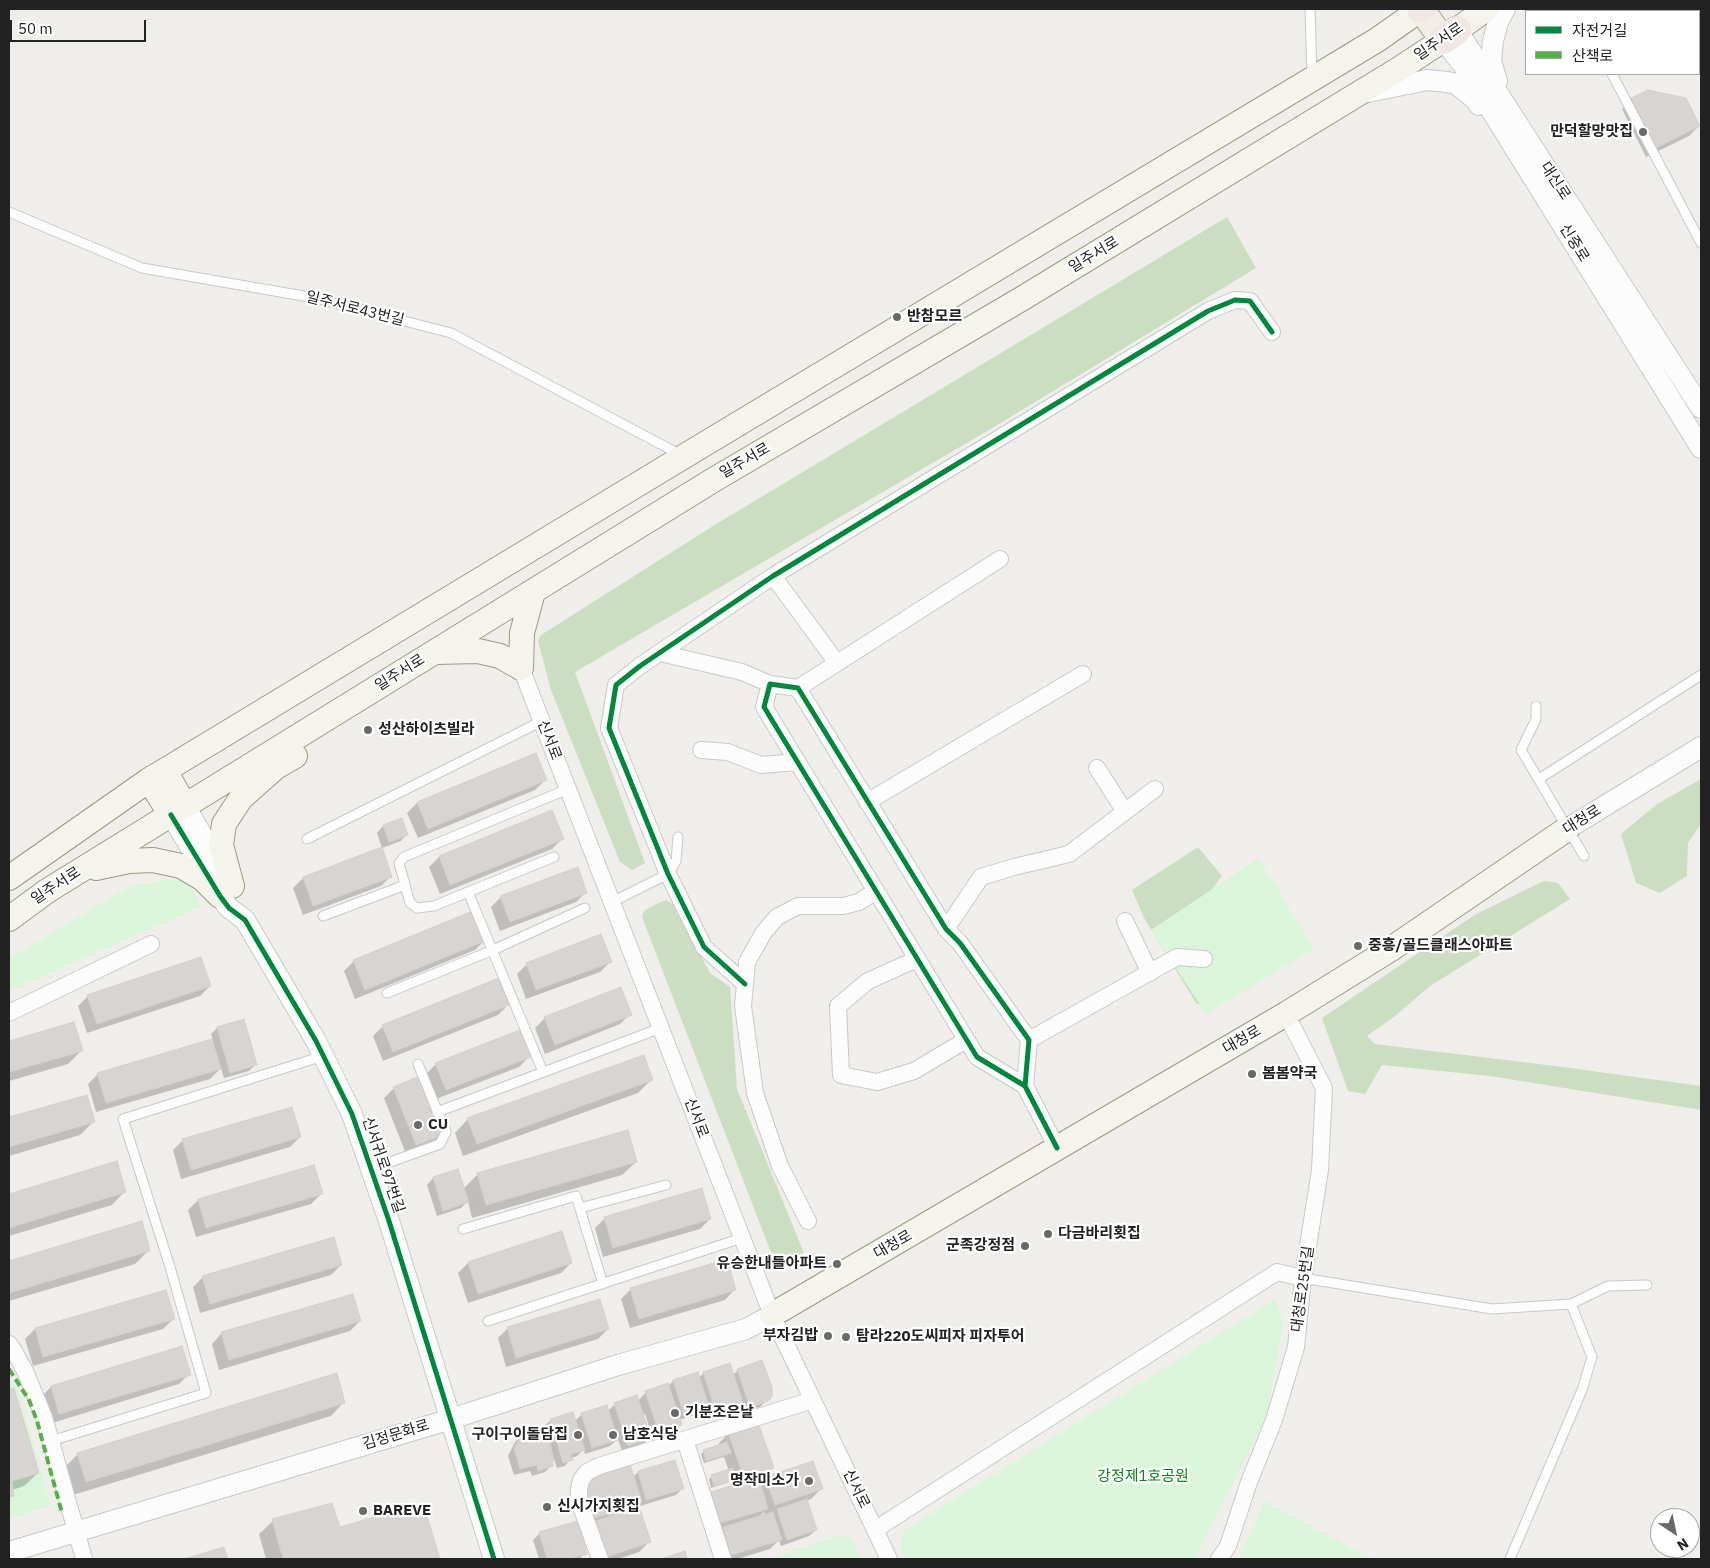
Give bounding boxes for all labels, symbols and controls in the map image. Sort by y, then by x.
scale bar [12,10,149,42]
legend [1525,10,1700,75]
text: 50 m [18,19,53,38]
street label: 일주서로 [1411,19,1467,65]
text: 자전거길 [1572,21,1627,40]
text: 산책로 [1572,46,1613,65]
place label: 만덕할망맛집 [1550,123,1633,141]
marker: 만덕할망맛집 [1637,126,1649,138]
street label: 대신로 [1536,159,1574,203]
street label: 신중로 [1555,221,1593,265]
street label: 일주서로 [1066,233,1122,277]
street label: 일주서로43번길 [304,288,406,330]
place label: 반참모르 [907,308,962,326]
marker: 반참모르 [891,311,903,323]
street label: 일주서로 [717,439,773,483]
street label: 일주서로 [372,651,428,695]
street label: 신서로 [533,717,565,763]
place label: 성산하이츠빌라 [378,721,475,739]
marker: 성산하이츠빌라 [362,724,374,736]
street label: 대청로 [1560,801,1604,839]
street label: 일주서로 [28,863,84,909]
place label: 중흥/골드클래스아파트 [1368,937,1513,955]
marker: 중흥/골드클래스아파트 [1352,940,1364,952]
street label: 대청로 [1220,1022,1264,1058]
place label: 봄봄약국 [1262,1065,1317,1083]
marker: 봄봄약국 [1246,1068,1258,1080]
street label: 신서로 [680,1095,712,1141]
street label: 신서귀로97번길 [358,1114,408,1216]
place label: CU [428,1116,448,1134]
marker: CU [412,1119,424,1131]
place label: 다금바리횟집 [1058,1225,1141,1243]
street label: 대청로 [871,1227,915,1263]
marker: 다금바리횟집 [1042,1228,1054,1240]
place label: 군족강정점 [946,1237,1015,1255]
marker: 군족강정점 [1019,1240,1031,1252]
street label: 대청로25번길 [1288,1245,1318,1333]
place label: 유승한내들아파트 [717,1255,827,1273]
marker: 유승한내들아파트 [831,1258,843,1270]
place label: 부자김밥 [763,1327,818,1345]
place label: 탐라220도씨피자 피자투어 [856,1328,1025,1346]
marker: 부자김밥 [822,1330,834,1342]
marker: 탐라220도씨피자 피자투어 [840,1331,852,1343]
place label: 기분조은날 [685,1404,754,1422]
marker: 기분조은날 [669,1407,681,1419]
street label: 김정문화로 [360,1416,432,1454]
place label: 구이구이돌담집 [471,1426,568,1444]
place label: 남호식당 [623,1426,678,1444]
marker: 구이구이돌담집 [572,1429,584,1441]
marker: 남호식당 [607,1429,619,1441]
street label: 신서로 [839,1466,873,1512]
park label: 강정제1호공원 [1097,1468,1189,1486]
place label: 명작미소가 [730,1472,799,1490]
marker: 명작미소가 [803,1475,815,1487]
place label: 신시가지횟집 [557,1498,640,1516]
marker: 신시가지횟집 [541,1501,553,1513]
place label: BAREVE [373,1502,431,1520]
marker: BAREVE [357,1505,369,1517]
north arrow [1650,1508,1700,1558]
text: N [1674,1534,1692,1555]

